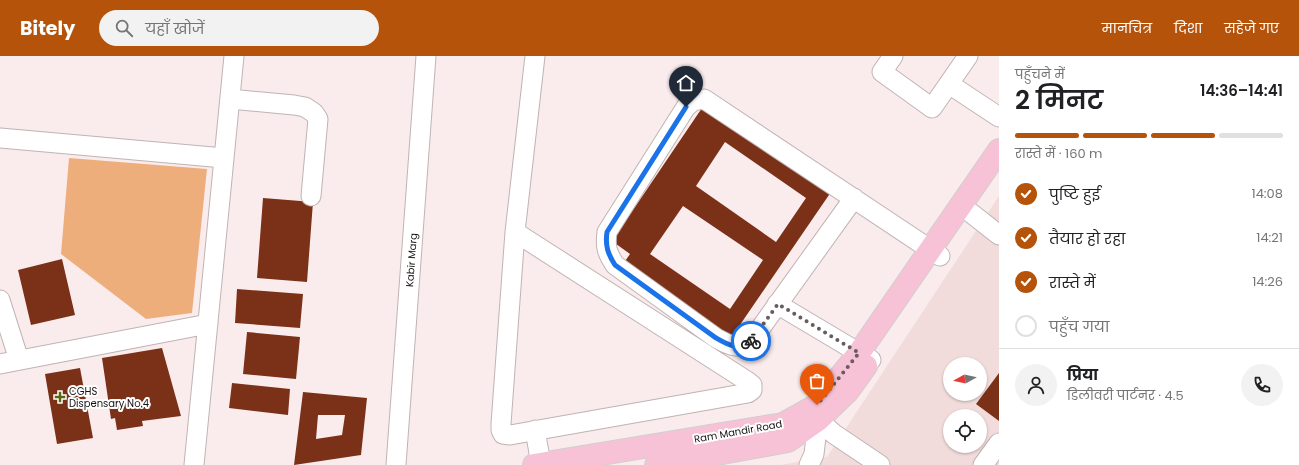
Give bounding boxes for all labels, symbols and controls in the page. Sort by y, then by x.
search box [99,10,379,46]
text: Bitely [20,15,75,42]
icon: search [113,17,135,39]
text: यहाँ खोजें [145,18,204,39]
text: मानचित्र [1102,18,1152,38]
text: दिशा [1174,18,1202,38]
text: सहेजे गए [1224,18,1279,38]
text: पहुँचने में [1015,65,1065,84]
pin [669,66,703,107]
icon: home [675,72,697,94]
text: 14:36–14:41 [1200,80,1283,101]
text: 2 मिनट [1015,82,1103,118]
text: रास्ते में · 160 m [1015,144,1103,163]
icon: check [1015,183,1037,205]
text: पुष्टि हुई [1049,184,1100,205]
text: 14:08 [1252,184,1283,203]
icon: check [1015,227,1037,249]
text: तैयार हो रहा [1049,228,1125,249]
text: 14:21 [1256,228,1283,247]
street label: Kabir Marg [402,232,421,288]
icon: check [1015,271,1037,293]
text: रास्ते में [1049,272,1096,293]
text: 14:26 [1252,272,1283,291]
text: पहुँच गया [1049,316,1109,337]
courier [731,321,771,361]
icon: bike [740,330,762,352]
north arrow [943,357,987,401]
map controls [943,357,987,453]
pin [800,364,834,405]
button: person [1015,364,1057,406]
text: प्रिया [1067,364,1098,385]
button: phone [1241,364,1283,406]
icon: bag [806,370,828,392]
place label: CGHS Dispensary No.4 [69,384,149,411]
text: डिलीवरी पार्टनर · 4.5 [1067,386,1184,405]
marker: CGHS Dispensary No.4 [54,391,66,403]
button: locate [943,409,987,453]
street label: Ram Mandir Road [693,416,783,447]

